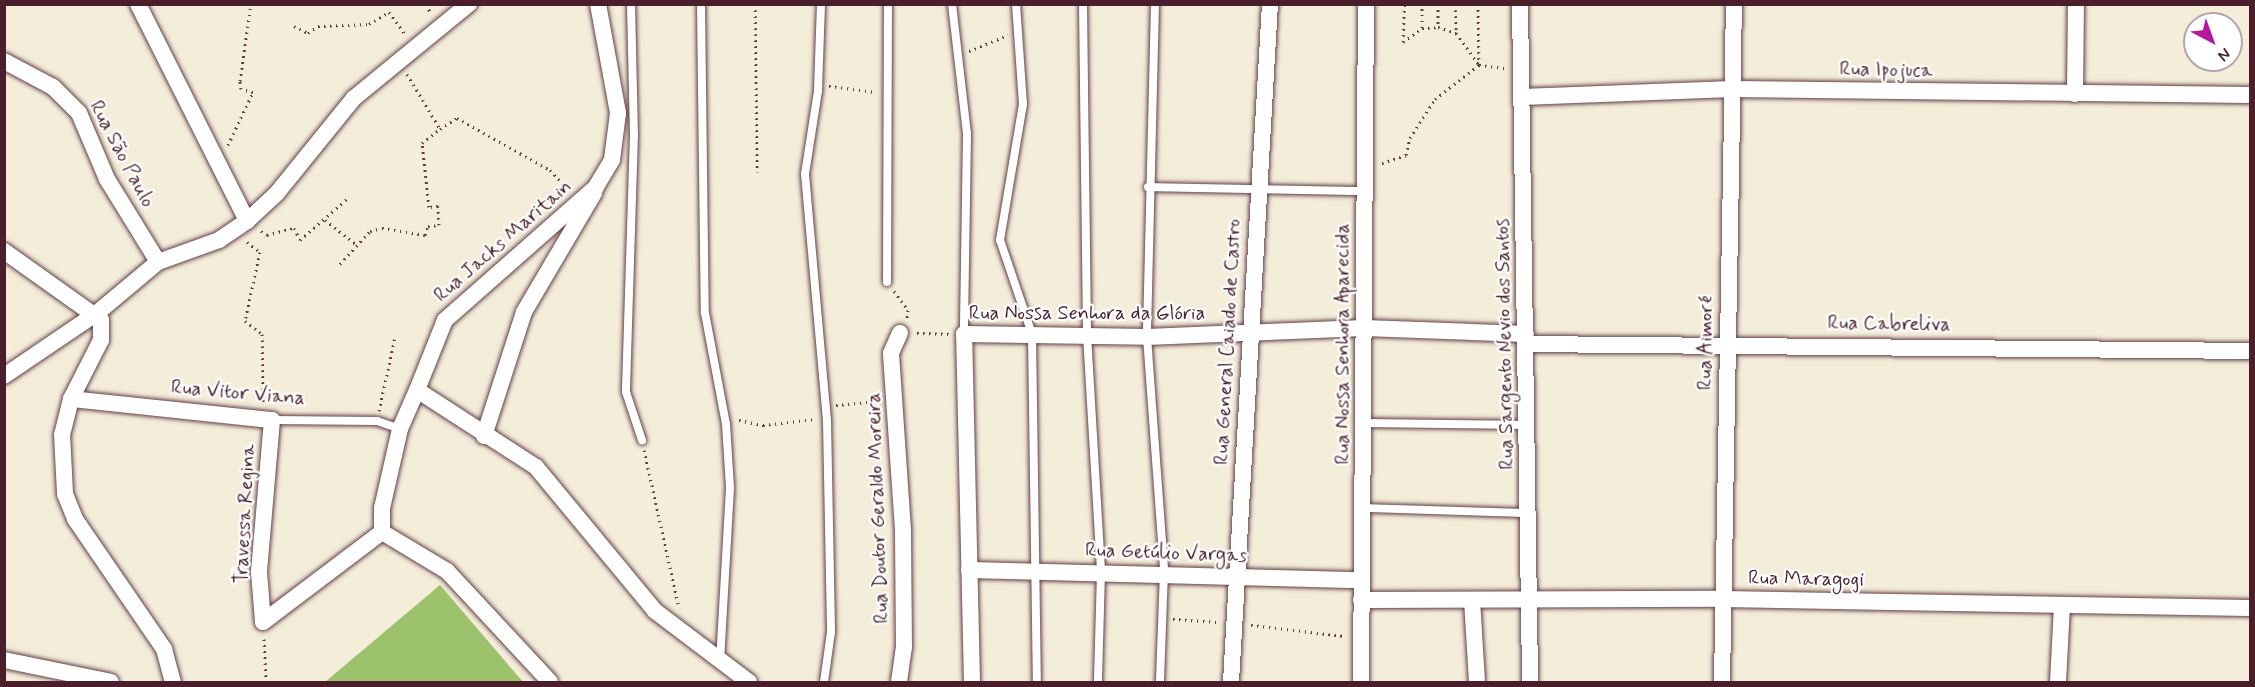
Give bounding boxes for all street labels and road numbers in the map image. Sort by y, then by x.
street label: Rua Ipojuca [1836,57,1936,83]
street label: Rua São Paulo [85,99,159,209]
street label: Rua Jacks Maritain [432,177,574,305]
street label: Rua General Caiado de Castro [1209,215,1247,469]
street label: Rua Sargento Nevio dos Santos [1491,217,1519,471]
street label: Rua Nossa Senhora Aparecida [1331,223,1355,465]
street label: Rua Aimoré [1693,296,1719,390]
street label: Rua Nossa Senhora da Glória [969,301,1205,325]
street label: Rua Cabreliva [1828,311,1950,337]
street label: Rua Vitor Viana [171,375,305,411]
street label: Rua Doutor Geraldo Moreira [862,394,894,622]
street label: Travessa Regina [229,442,261,586]
street label: Rua Getúlio Vargas [1086,538,1246,568]
street label: Rua Maragogi [1750,566,1862,592]

